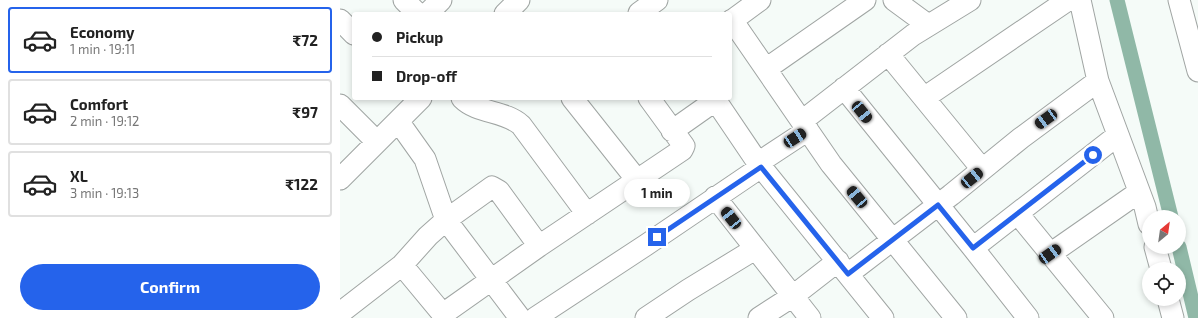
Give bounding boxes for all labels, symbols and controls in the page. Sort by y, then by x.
icon: car [22,22,58,58]
text: Economy [70,23,135,41]
text: Pickup [396,28,443,46]
text: ₹72 [292,31,318,49]
text: 1 min · 19:11 [70,41,135,57]
text: Drop-off [396,67,457,85]
icon: car [22,94,58,130]
text: Comfort [70,95,128,113]
car [850,99,874,125]
text: ₹97 [292,103,318,121]
car [1033,107,1059,131]
text: 2 min · 19:12 [70,113,139,129]
car [782,126,808,150]
route start [1084,146,1102,164]
icon: car [22,166,58,202]
car [959,166,985,190]
text: XL [70,167,88,185]
text: ₹122 [285,175,318,193]
callout: 1 min [624,179,690,207]
car [845,184,869,210]
text: 3 min · 19:13 [70,185,139,201]
text: 1 min [641,185,673,201]
car [719,205,743,231]
north arrow [1142,210,1186,254]
map controls [1142,210,1186,306]
route end [648,228,666,246]
car [1037,242,1063,266]
button: locate [1142,262,1186,306]
button: Confirm [20,264,320,310]

